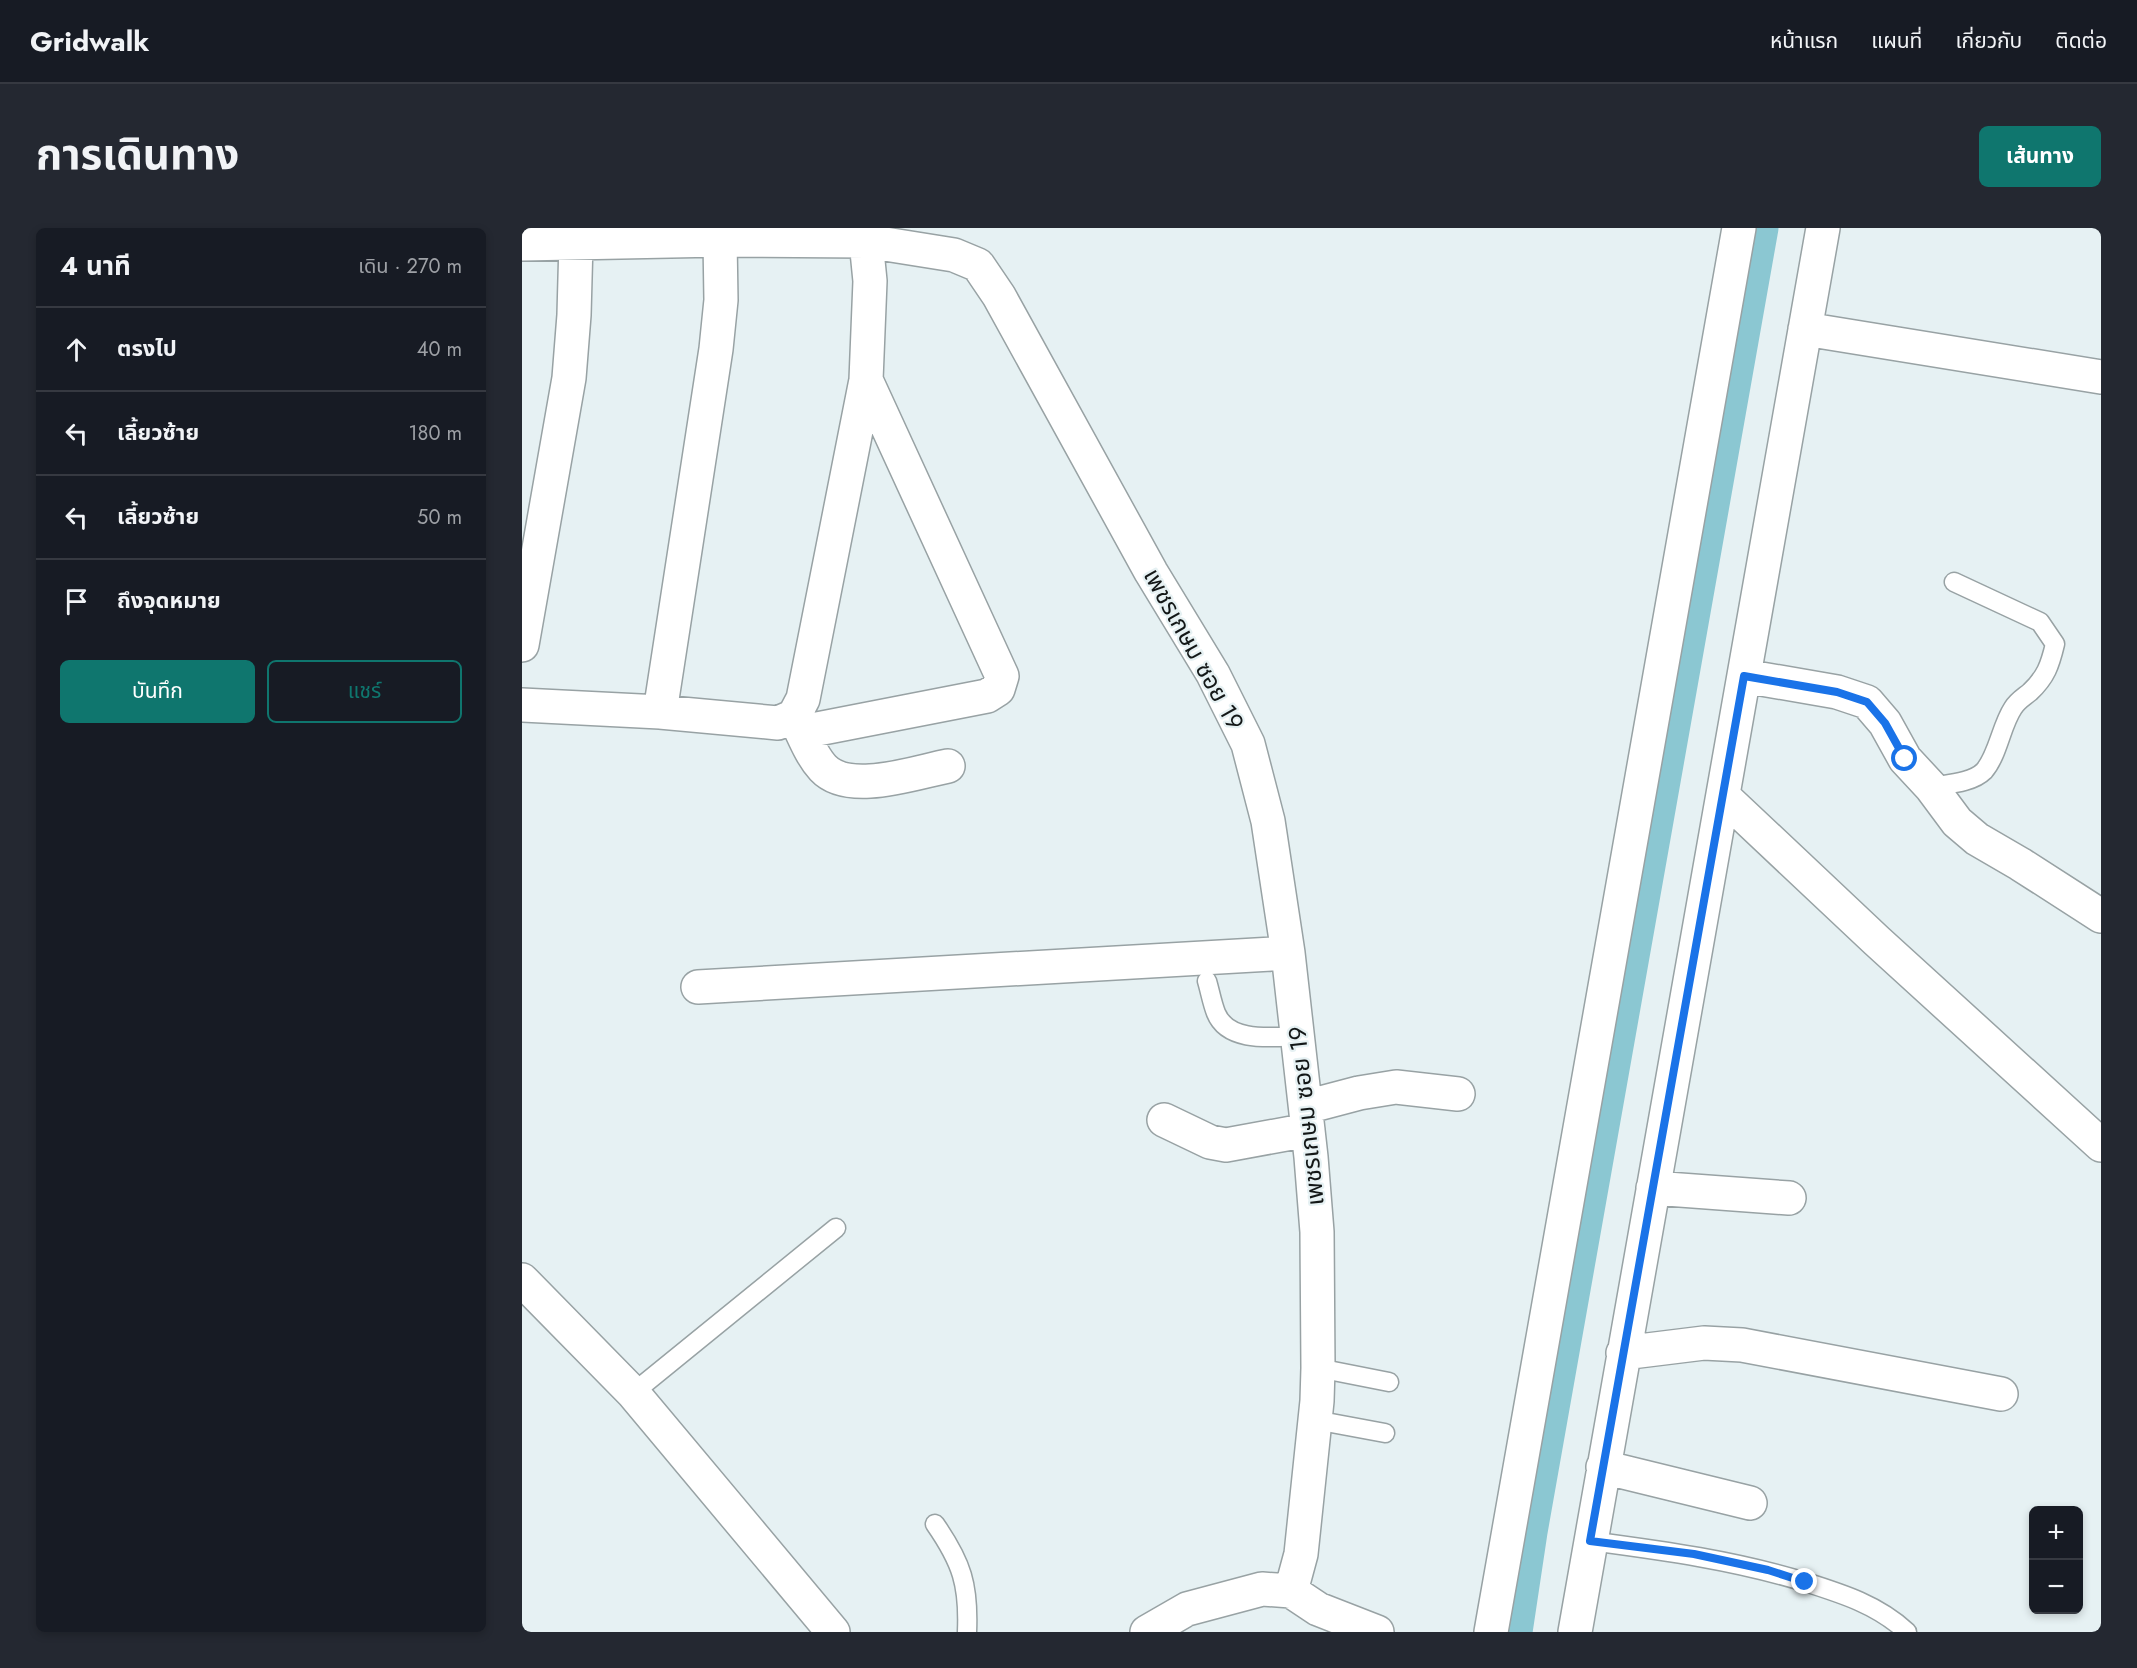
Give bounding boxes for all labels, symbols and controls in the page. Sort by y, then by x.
text: Gridwalk [30,21,149,62]
text: หน้าแรก [1770,26,1838,56]
text: แผนที่ [1871,26,1922,56]
text: เกี่ยวกับ [1955,26,2022,56]
text: ติดต่อ [2055,26,2107,56]
text: การเดินทาง [36,124,239,185]
button: เส้นทาง [1979,126,2101,187]
text: 4 นาที [60,247,131,285]
text: เดิน · 270 m [358,252,462,281]
text: ตรงไป [117,332,177,364]
icon: ahead [60,333,93,366]
text: 40 m [417,335,462,364]
text: เลี้ยวซ้าย [117,416,199,448]
icon: left [60,417,93,450]
text: 180 m [408,419,462,448]
text: เลี้ยวซ้าย [117,500,199,532]
icon: left [60,501,93,534]
text: 50 m [417,503,462,532]
street label: เพชรเกษม ซอย 19 [1135,562,1253,736]
text: ถึงจุดหมาย [117,584,221,616]
icon: arrive [60,585,93,618]
button: บันทึก [60,660,255,723]
button: แชร์ [267,660,462,723]
route start [1891,745,1917,771]
street label: เพชรเกษม ซอย 19 [1279,1025,1333,1207]
map controls [2029,1506,2083,1614]
button: + [2029,1506,2083,1560]
button: − [2029,1560,2083,1614]
route end [1791,1568,1817,1594]

